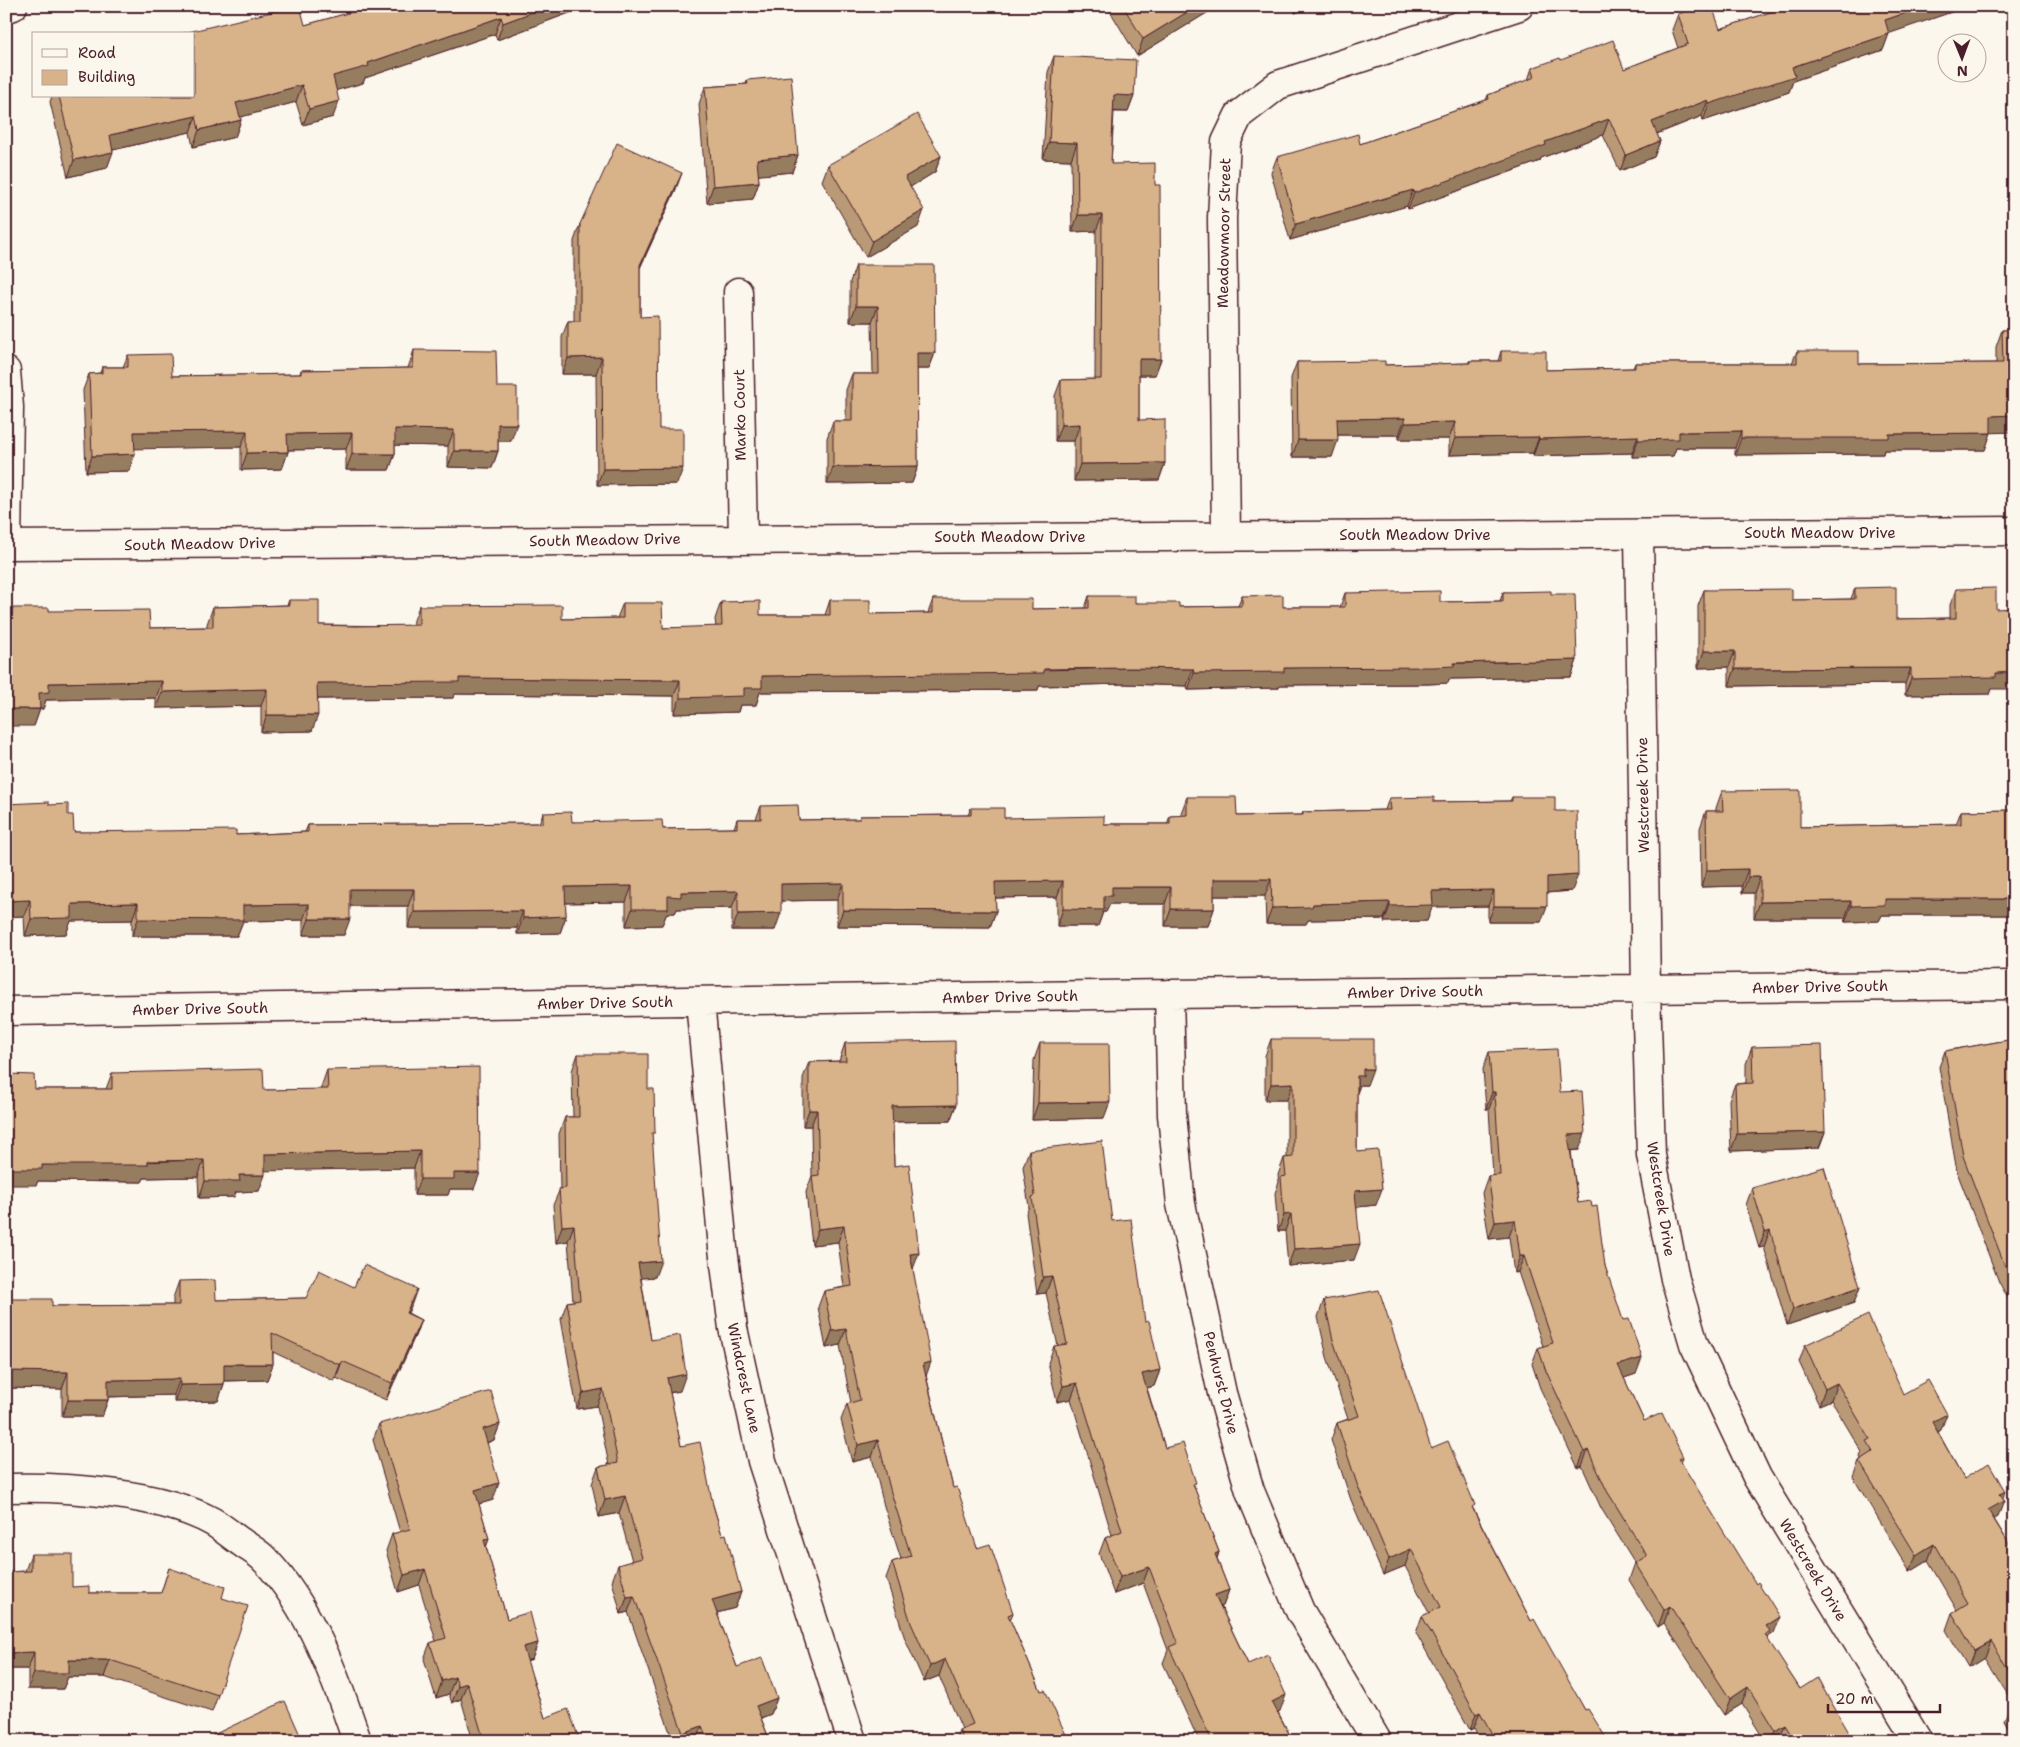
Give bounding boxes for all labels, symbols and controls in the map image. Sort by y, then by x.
legend [32,32,195,98]
north arrow [1938,32,1988,82]
text: Road [78,43,116,63]
text: N [1957,62,1968,80]
text: Building [78,67,135,87]
street label: Meadowmoor Street [1213,158,1235,308]
street label: Marko Court [729,369,751,461]
street label: South Meadow Drive [1744,523,1896,543]
street label: South Meadow Drive [1339,525,1491,545]
street label: South Meadow Drive [934,527,1086,547]
street label: South Meadow Drive [529,529,681,551]
street label: South Meadow Drive [124,533,276,555]
street label: Westcreek Drive [1632,737,1654,853]
street label: Amber Drive South [1752,976,1888,998]
street label: Amber Drive South [1347,981,1483,1003]
street label: Amber Drive South [942,986,1078,1008]
street label: Amber Drive South [537,992,673,1014]
street label: Amber Drive South [132,998,268,1020]
street label: Westcreek Drive [1642,1140,1680,1258]
street label: Windcrest Lane [723,1321,765,1435]
street label: Penhurst Drive [1199,1329,1243,1437]
street label: Westcreek Drive [1775,1515,1851,1625]
scale bar [1828,1682,1940,1714]
text: 20 m [1835,1689,1874,1709]

